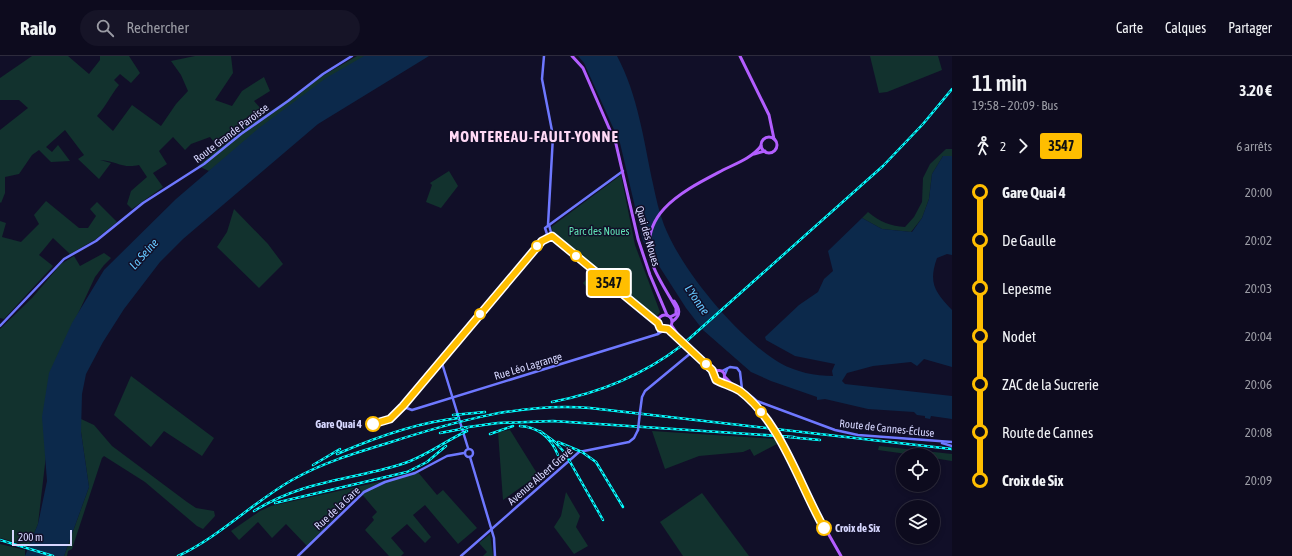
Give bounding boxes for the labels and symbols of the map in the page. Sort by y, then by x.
street label: Route Grande Paroisse [191,101,271,165]
district label: MONTEREAU-FAULT-YONNE [449,128,619,145]
street label: Quai des Noues [634,204,662,268]
park label: Parc des Noues [569,225,629,237]
water label: La Seine [127,235,162,272]
unlabelled marker [531,240,543,252]
unlabelled marker [570,250,582,262]
line badge: 3547 [581,270,637,296]
water label: L'Yonne [682,282,713,318]
unlabelled marker [474,308,486,320]
street label: Rue Léo Lagrange [493,350,563,382]
unlabelled marker [700,358,712,370]
unlabelled marker [755,406,767,418]
marker: Gare Quai 4 [365,416,381,432]
street label: Route de Cannes-Écluse [839,417,935,439]
place label: Gare Quai 4 [315,418,362,430]
street label: Avenue Albert Gravé [505,445,575,507]
street label: Rue de la Gare [312,484,362,532]
marker: Croix de Six [816,520,832,536]
place label: Croix de Six [835,522,881,534]
scale bar [12,528,72,547]

